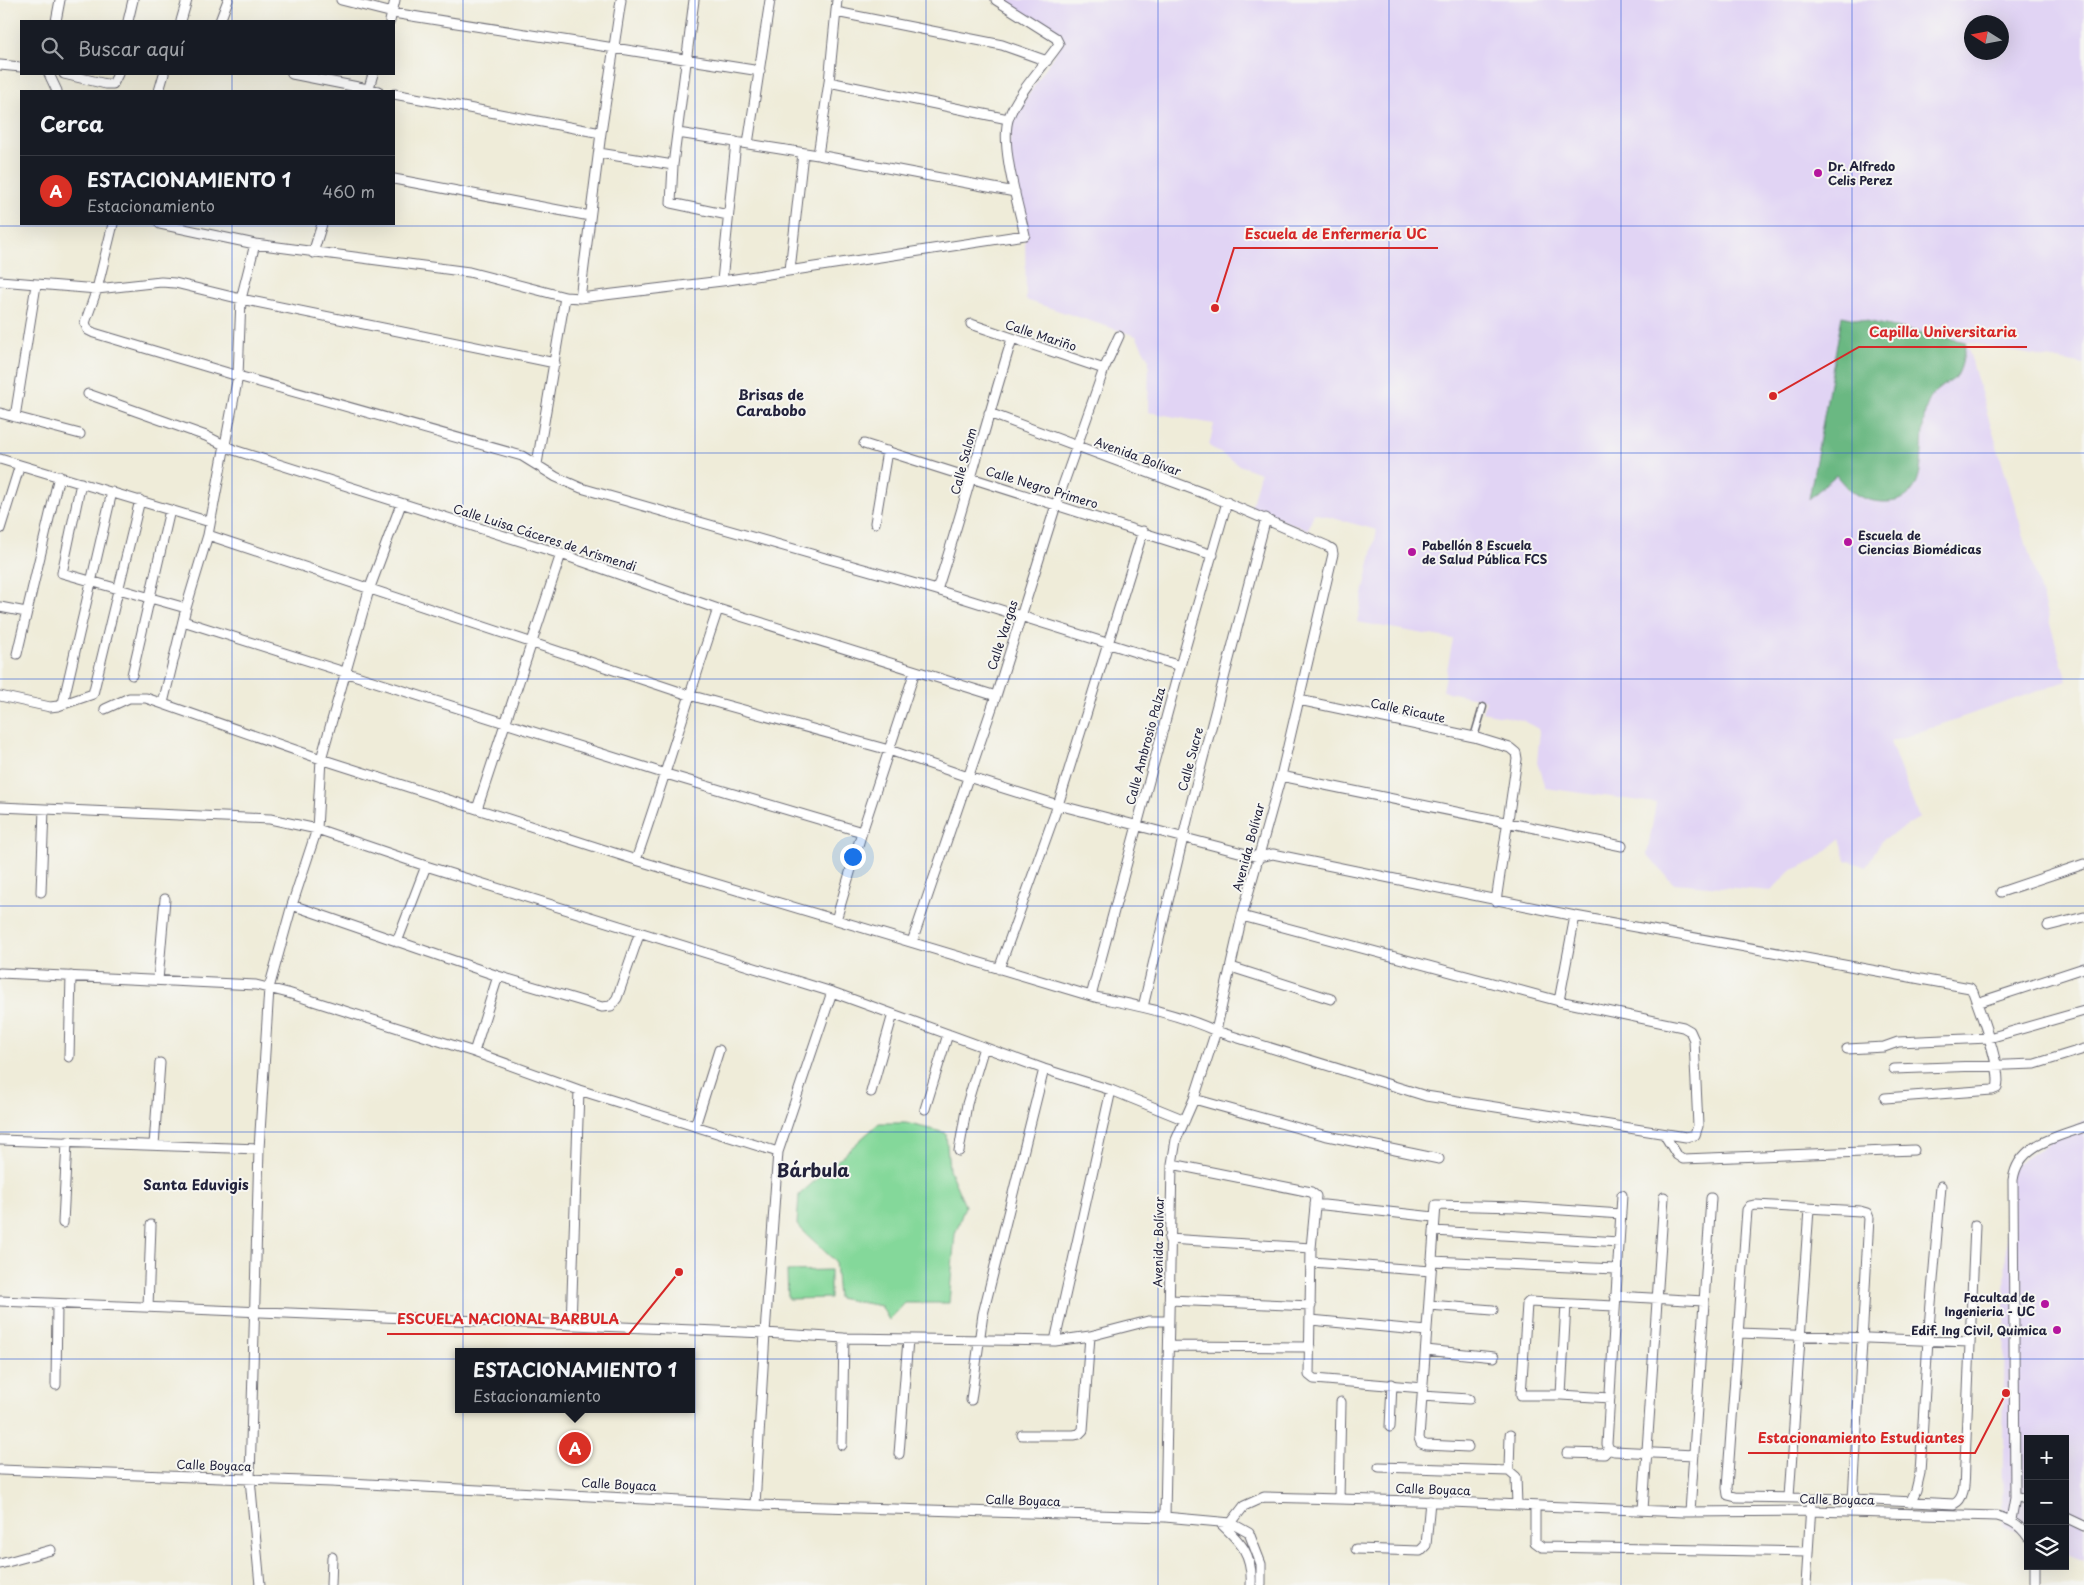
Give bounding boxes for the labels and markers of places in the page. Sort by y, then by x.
place label: Dr. Alfredo Celis Perez [1828,157,1895,189]
marker: Dr. Alfredo Celis Perez [1812,167,1824,179]
callout: Escuela de Enfermería UC [1234,219,1438,248]
callout: Capilla Universitaria [1859,318,2027,347]
place label: Escuela de Ciencias Biomédicas [1858,526,1982,558]
place label: Pabellón 8 Escuela de Salud Pública FCS [1422,536,1548,568]
marker: Escuela de Ciencias Biomédicas [1842,536,1854,548]
marker: Pabellón 8 Escuela de Salud Pública FCS [1406,546,1418,558]
place label: Facultad de Ingenieria - UC [1945,1288,2035,1320]
marker: Facultad de Ingenieria - UC [2039,1298,2051,1310]
callout: ESCUELA NACIONAL BARBULA [387,1305,629,1334]
place label: Edif. Ing Civil, Quimica [1911,1321,2048,1339]
marker: Edif. Ing Civil, Quimica [2051,1324,2063,1336]
callout: Estacionamiento Estudiantes [1748,1424,1975,1453]
pin: A [559,1429,591,1467]

